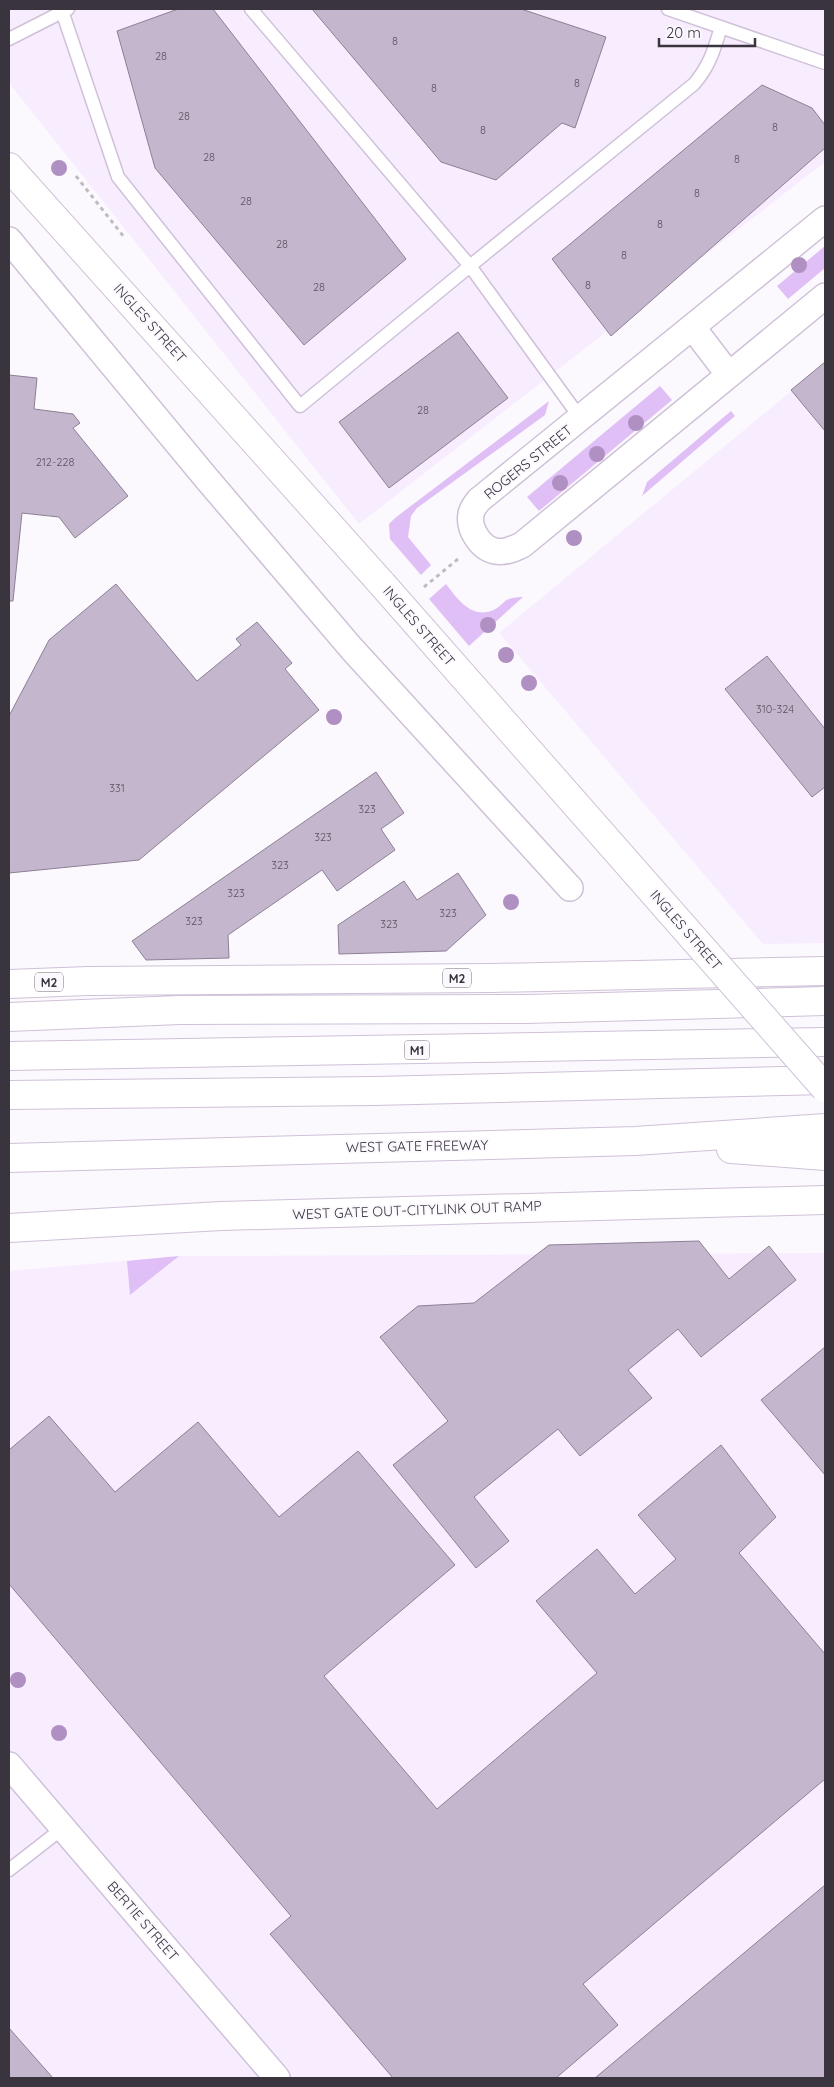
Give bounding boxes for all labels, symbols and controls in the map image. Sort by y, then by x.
scale bar [659,15,755,47]
text: 20 m [666,23,701,42]
house number: 8 [392,34,398,48]
house number: 28 [155,49,167,63]
house number: 8 [574,76,580,90]
house number: 8 [431,81,437,95]
house number: 28 [178,109,190,123]
house number: 8 [772,120,778,134]
house number: 8 [480,123,486,137]
house number: 28 [203,150,215,164]
house number: 8 [734,152,740,166]
house number: 8 [694,186,700,200]
house number: 28 [240,194,252,208]
house number: 8 [657,217,663,231]
house number: 28 [276,237,288,251]
house number: 8 [621,248,627,262]
house number: 8 [585,278,591,292]
street label: INGLES STREET [110,280,190,366]
house number: 28 [313,280,325,294]
house number: 28 [417,403,429,417]
street label: ROGERS STREET [480,421,576,503]
house number: 212-228 [36,455,74,469]
street label: INGLES STREET [379,582,459,670]
house number: 310-324 [756,702,794,716]
house number: 331 [109,781,125,795]
house number: 323 [358,802,376,816]
house number: 323 [314,830,332,844]
house number: 323 [271,858,289,872]
house number: 323 [227,886,245,900]
street label: INGLES STREET [646,886,726,974]
house number: 323 [439,906,457,920]
house number: 323 [185,914,203,928]
house number: 323 [380,917,398,931]
road number: M2 [443,968,471,988]
road number: M2 [35,972,63,992]
road number: M1 [404,1040,430,1060]
street label: WEST GATE FREEWAY [346,1136,489,1156]
street label: WEST GATE OUT-CITYLINK OUT RAMP [292,1197,542,1223]
street label: BERTIE STREET [103,1877,183,1965]

